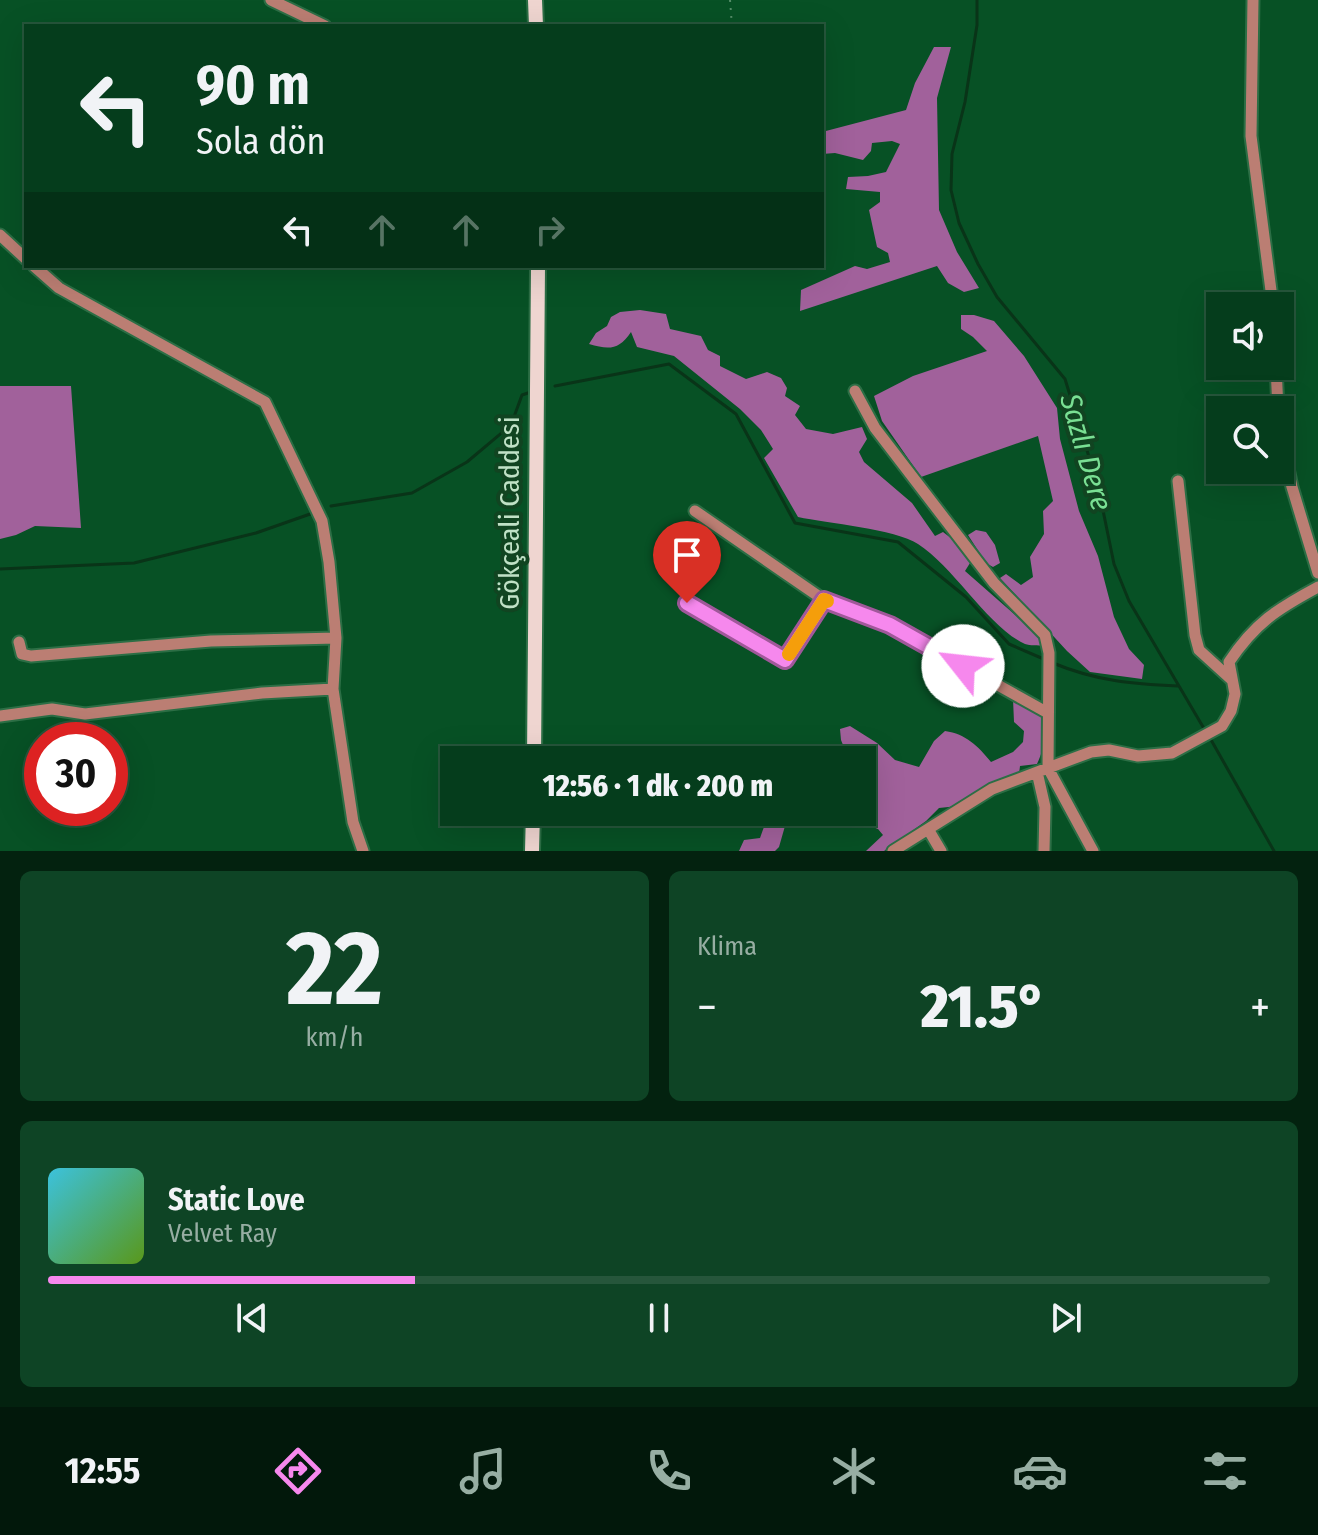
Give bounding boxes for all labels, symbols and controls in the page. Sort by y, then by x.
text: 90 m [196,52,310,119]
icon: left [64,56,168,160]
text: Sola dön [196,120,325,164]
icon: left [276,208,320,252]
icon: ahead [360,208,404,252]
icon: ahead [444,208,488,252]
icon: right [528,208,572,252]
map controls [1206,292,1294,484]
button: sound [1206,292,1294,380]
water label: Sazlı Dere [1052,388,1120,515]
button: search [1206,396,1294,484]
street label: Gökçeali Caddesi [493,416,526,610]
pin [653,521,721,603]
icon: arrive [665,533,709,577]
position arrow [921,624,1005,708]
speed limit sign: 30 [24,722,128,826]
text: 12:56 · 1 dk · 200 m [543,768,773,804]
text: 22 [286,907,383,1032]
text: Klima [697,931,757,962]
text: 21.5° [921,971,1046,1043]
text: − [697,981,717,1034]
text: + [1250,981,1270,1034]
text: km/h [306,1022,363,1053]
text: Static Love [168,1182,305,1218]
text: Velvet Ray [168,1218,277,1249]
icon: previous [230,1296,274,1340]
icon: pause [637,1296,681,1340]
icon: next [1044,1296,1088,1340]
icon: directions [270,1443,326,1499]
icon: music [455,1443,511,1499]
icon: phone [641,1443,697,1499]
icon: climate [826,1443,882,1499]
icon: car [1012,1443,1068,1499]
icon: filters [1197,1443,1253,1499]
text: 12:55 [65,1449,140,1493]

